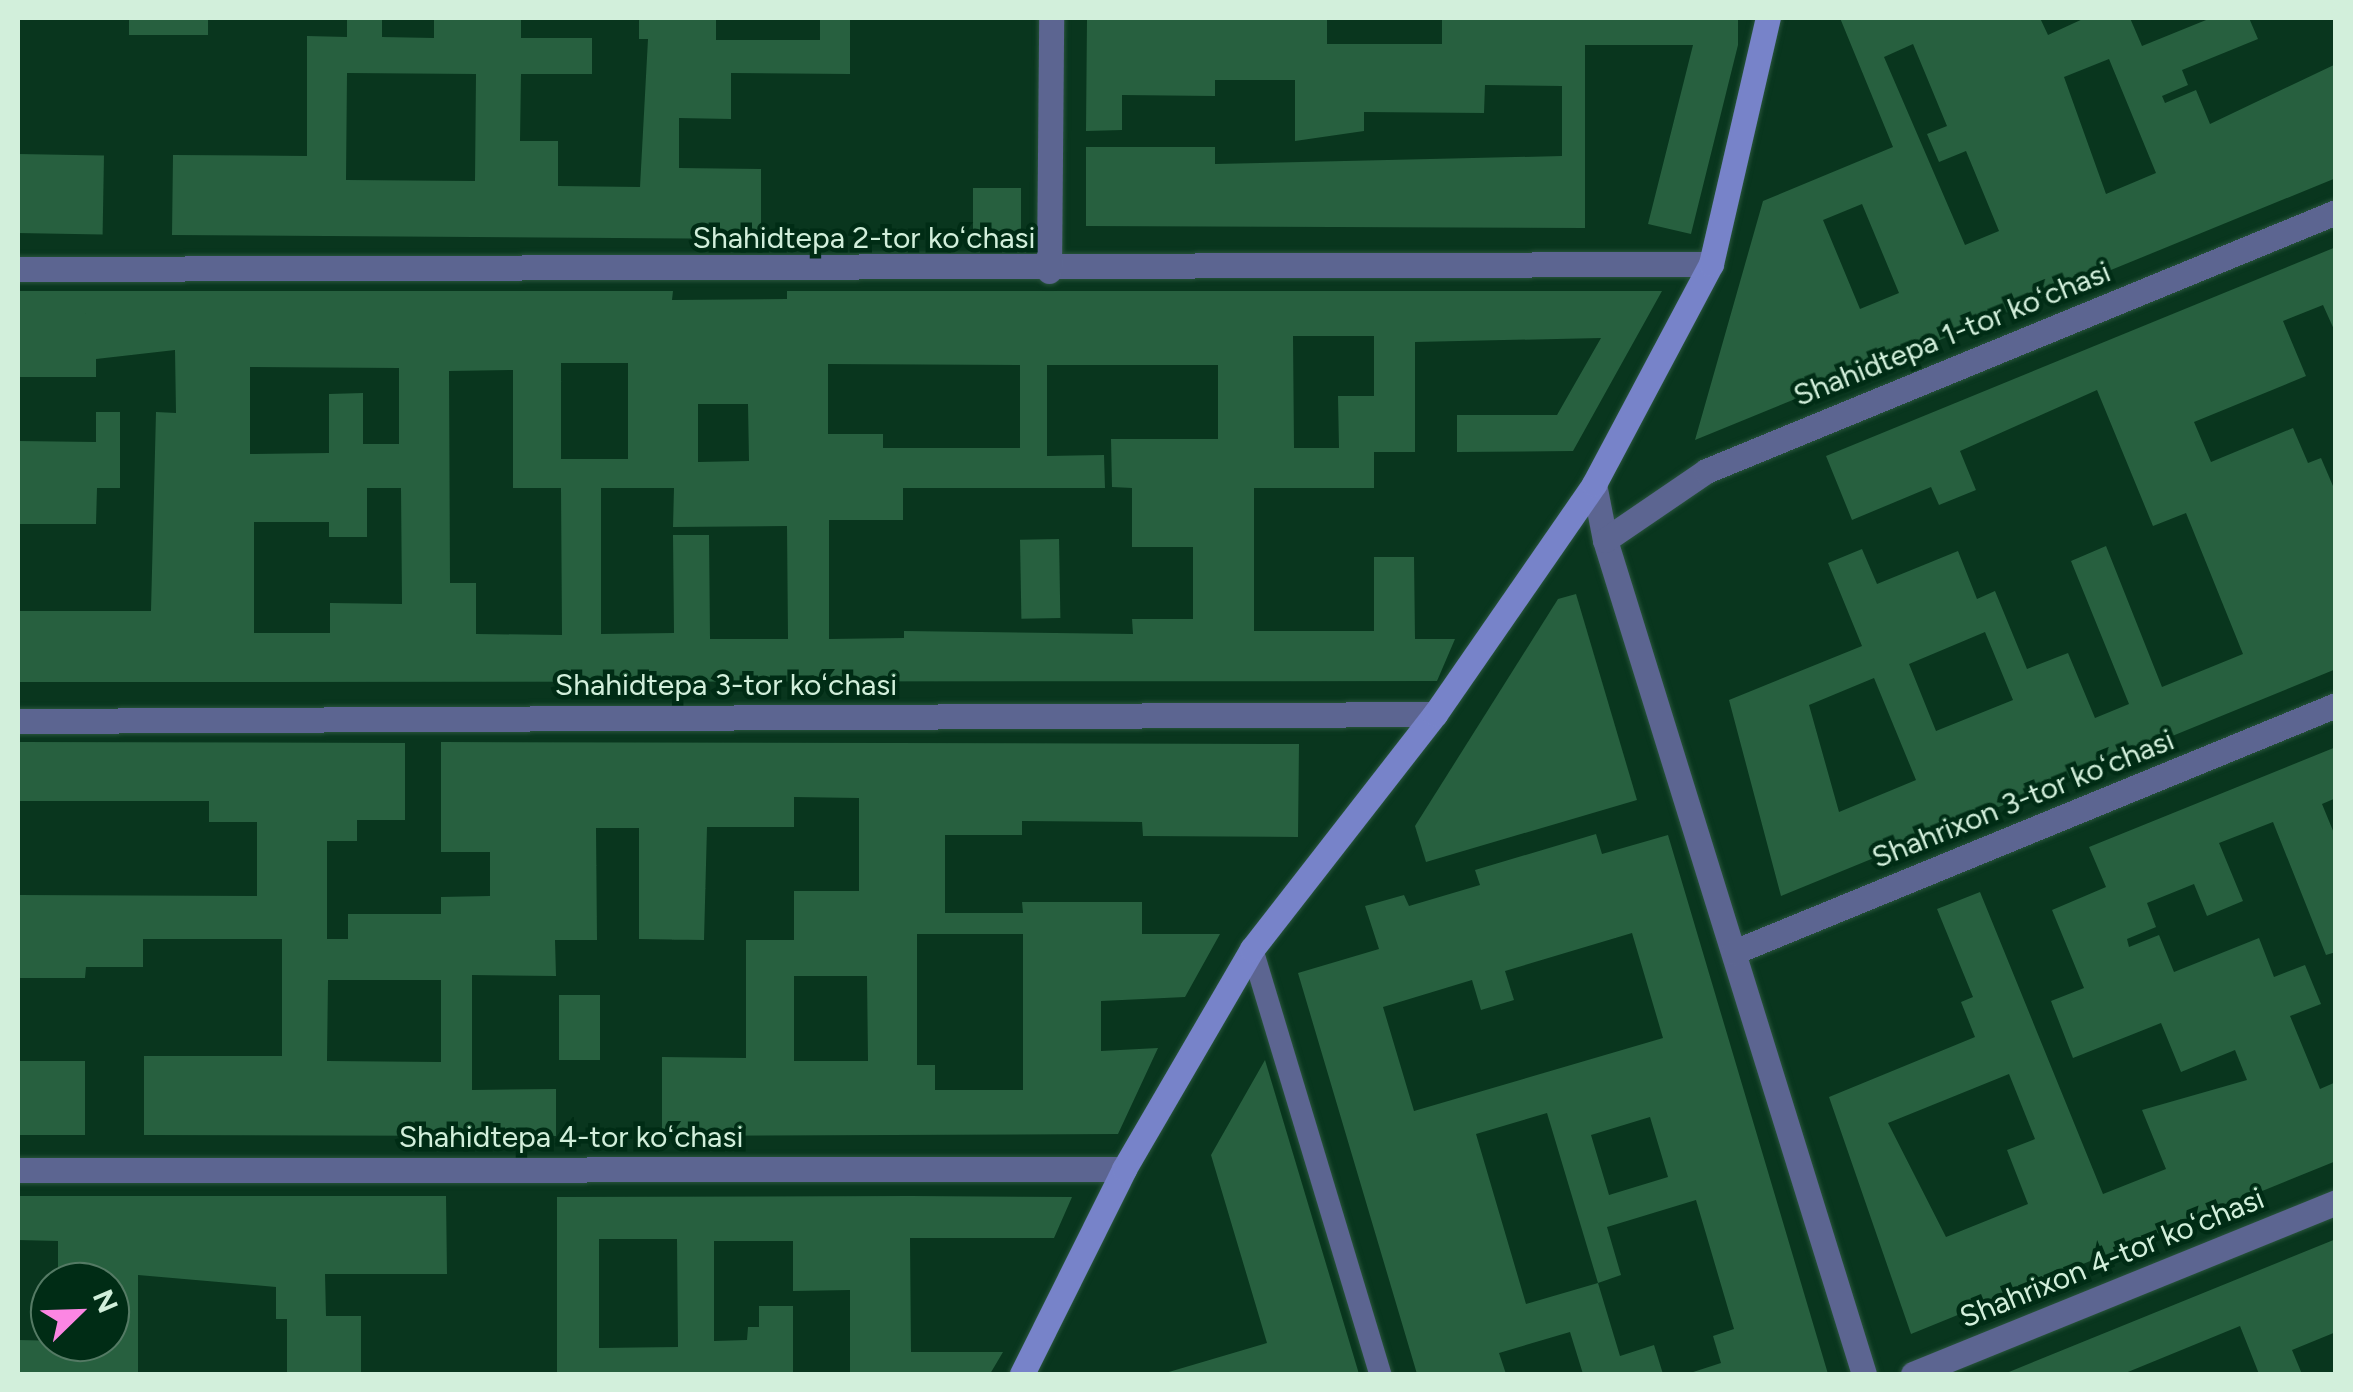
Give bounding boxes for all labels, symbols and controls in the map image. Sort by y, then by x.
street label: Shahidtepa 2-tor koʻchasi [693,220,1035,256]
street label: Shahidtepa 1-tor koʻchasi [1788,254,2116,414]
street label: Shahidtepa 3-tor koʻchasi [555,667,897,703]
street label: Shahrixon 3-tor koʻchasi [1867,722,2179,876]
street label: Shahidtepa 4-tor koʻchasi [399,1119,743,1155]
street label: Shahrixon 4-tor koʻchasi [1955,1180,2269,1336]
north arrow [30,1262,130,1362]
text: N [86,1284,126,1318]

